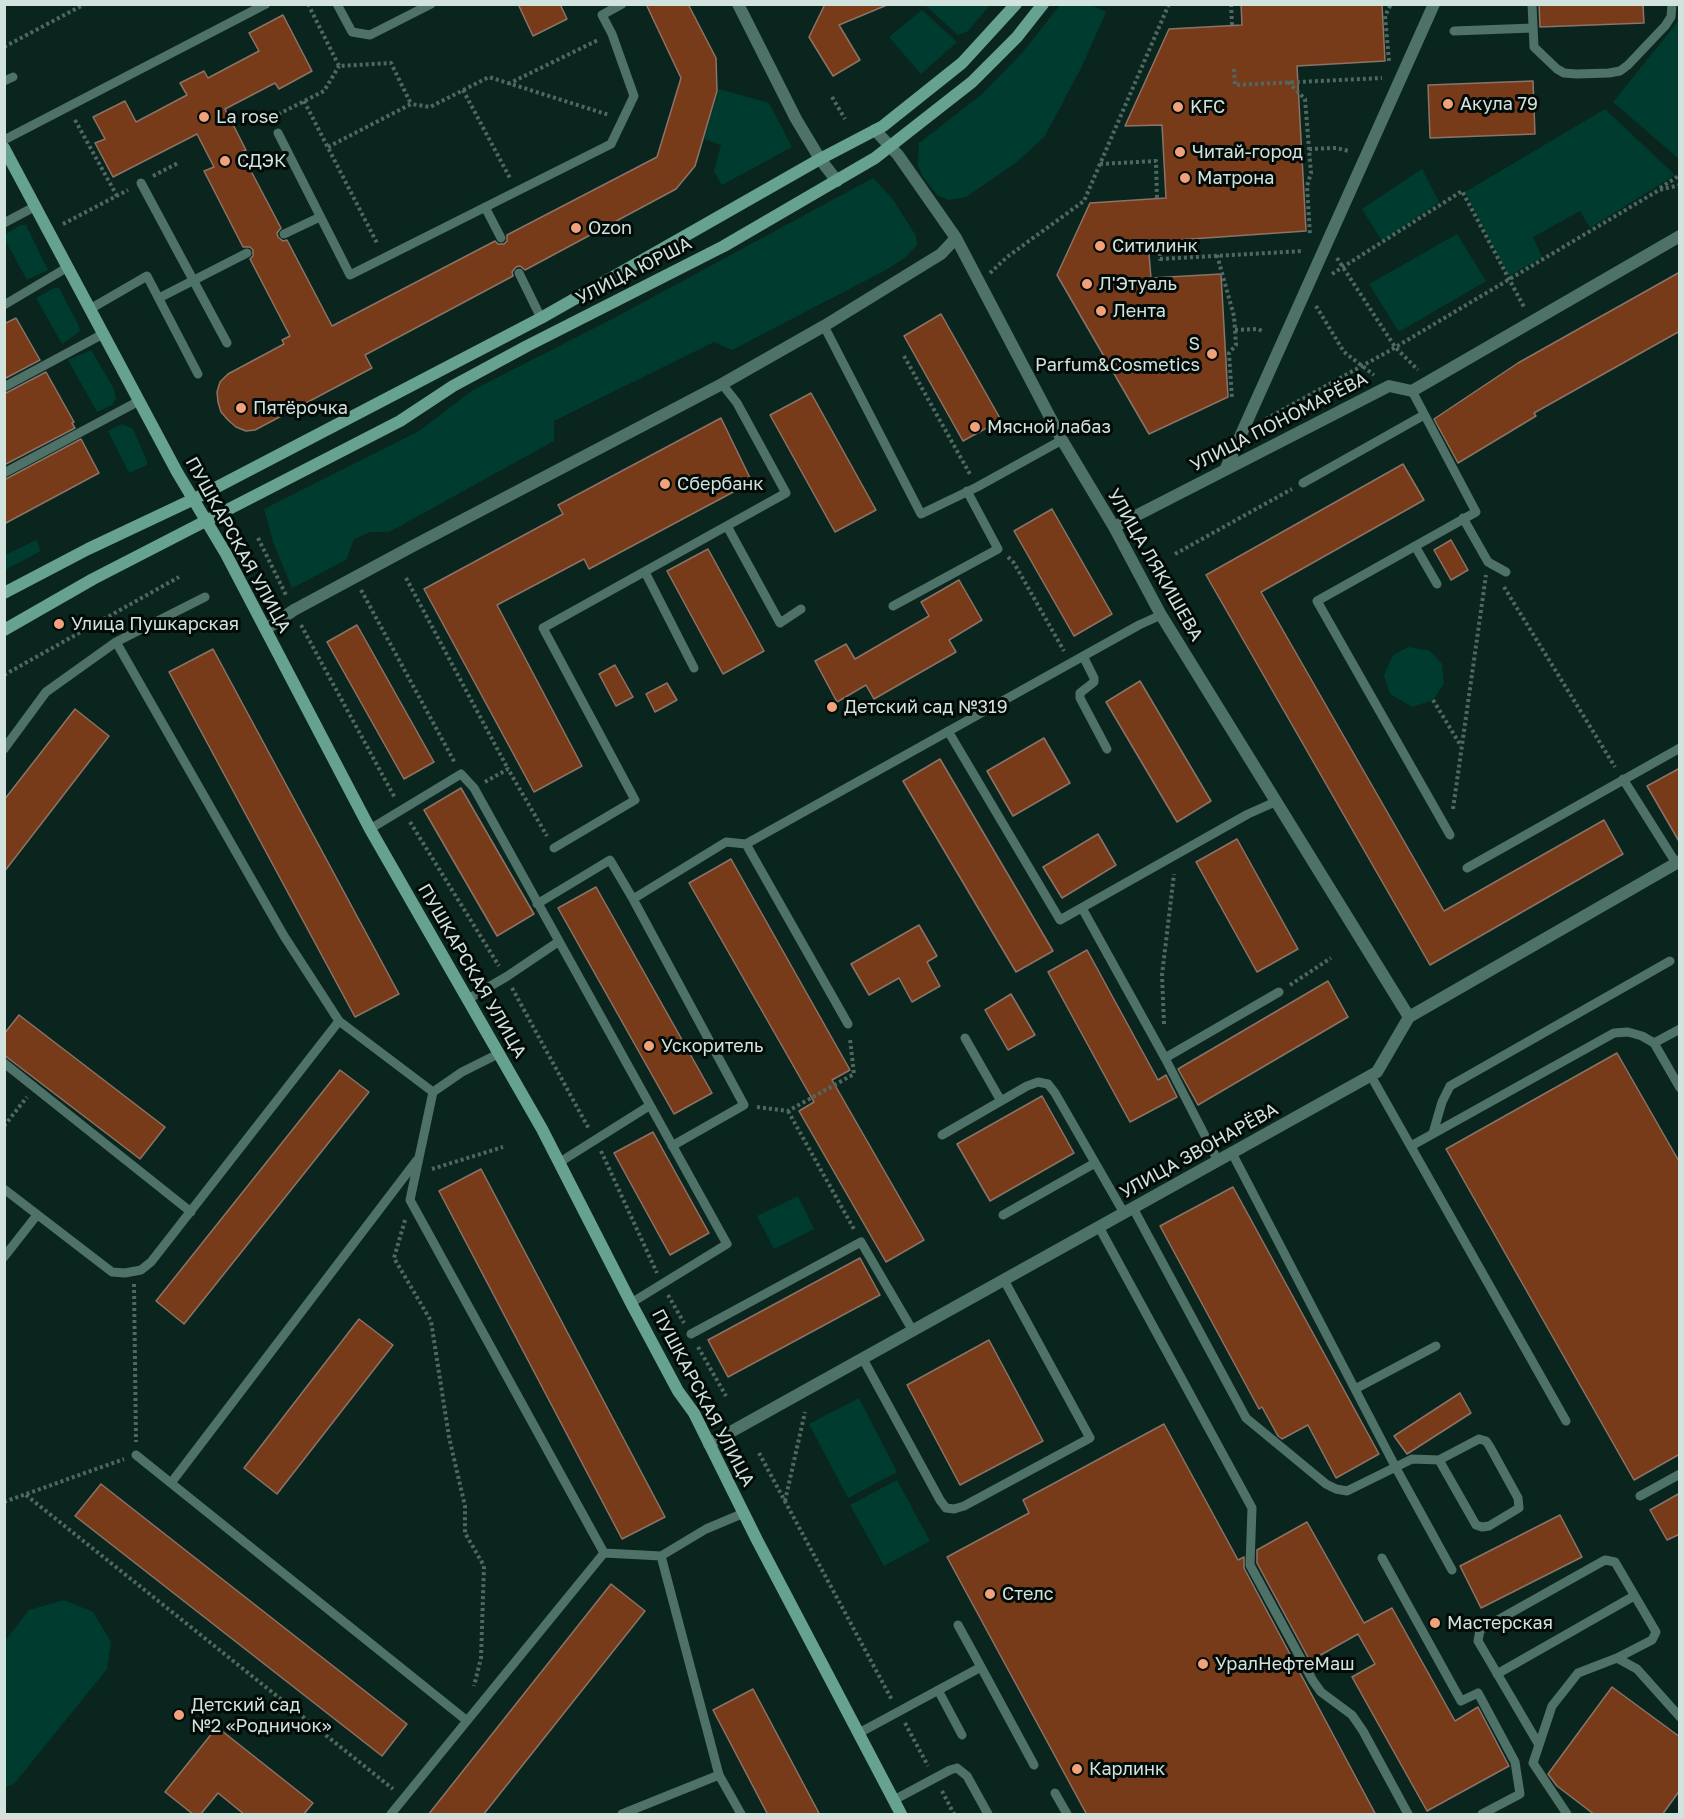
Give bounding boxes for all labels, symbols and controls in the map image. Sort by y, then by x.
place label: Акула 79 [1460,93,1538,115]
place label: KFC [1190,96,1225,118]
marker: Акула 79 [1441,97,1455,111]
marker: KFC [1171,100,1185,114]
place label: La rose [216,106,279,128]
marker: La rose [197,110,211,124]
place label: Читай-город [1192,141,1303,163]
marker: Читай-город [1173,145,1187,159]
place label: СДЭК [237,150,286,172]
marker: СДЭК [218,154,232,168]
place label: Матрона [1197,167,1274,189]
marker: Матрона [1178,171,1192,185]
place label: Ozon [588,217,632,239]
marker: Ozon [569,221,583,235]
street label: УЛИЦА ЮРША [573,233,695,309]
place label: Ситилинк [1112,235,1198,257]
marker: Ситилинк [1093,239,1107,253]
place label: Л'Этуаль [1099,273,1177,295]
marker: Л'Этуаль [1080,277,1094,291]
place label: Лента [1113,300,1166,322]
marker: Лента [1094,304,1108,318]
place label: S Parfum&Cosmetics [1035,333,1200,376]
marker: S Parfum&Cosmetics [1205,347,1219,361]
street label: УЛИЦА ПОНОМАРЁВА [1187,368,1371,476]
place label: Пятёрочка [253,397,348,419]
marker: Пятёрочка [234,401,248,415]
place label: Мясной лабаз [987,416,1111,438]
marker: Мясной лабаз [968,420,982,434]
street label: ПУШКАРСКАЯ УЛИЦА [181,453,295,637]
place label: Сбербанк [677,473,764,495]
marker: Сбербанк [658,477,672,491]
street label: УЛИЦА ЛЯКИШЕВА [1103,485,1207,645]
place label: Улица Пушкарская [71,613,239,635]
marker: Улица Пушкарская [52,617,66,631]
place label: Детский сад №319 [844,696,1008,718]
marker: Детский сад №319 [825,700,839,714]
street label: ПУШКАРСКАЯ УЛИЦА [413,880,531,1062]
place label: Ускоритель [661,1035,764,1057]
marker: Ускоритель [642,1039,656,1053]
street label: УЛИЦА ЗВОНАРЁВА [1116,1099,1282,1203]
street label: ПУШКАРСКАЯ УЛИЦА [647,1306,759,1490]
place label: Стелс [1002,1583,1053,1605]
marker: Стелс [983,1587,997,1601]
place label: Мастерская [1447,1612,1553,1634]
marker: Мастерская [1428,1616,1442,1630]
place label: УралНефтеМаш [1215,1653,1355,1675]
marker: УралНефтеМаш [1196,1657,1210,1671]
place label: Детский сад №2 «Родничок» [191,1694,332,1736]
marker: Детский сад №2 «Родничок» [172,1708,186,1722]
place label: Карлинк [1089,1758,1165,1780]
marker: Карлинк [1070,1762,1084,1776]

